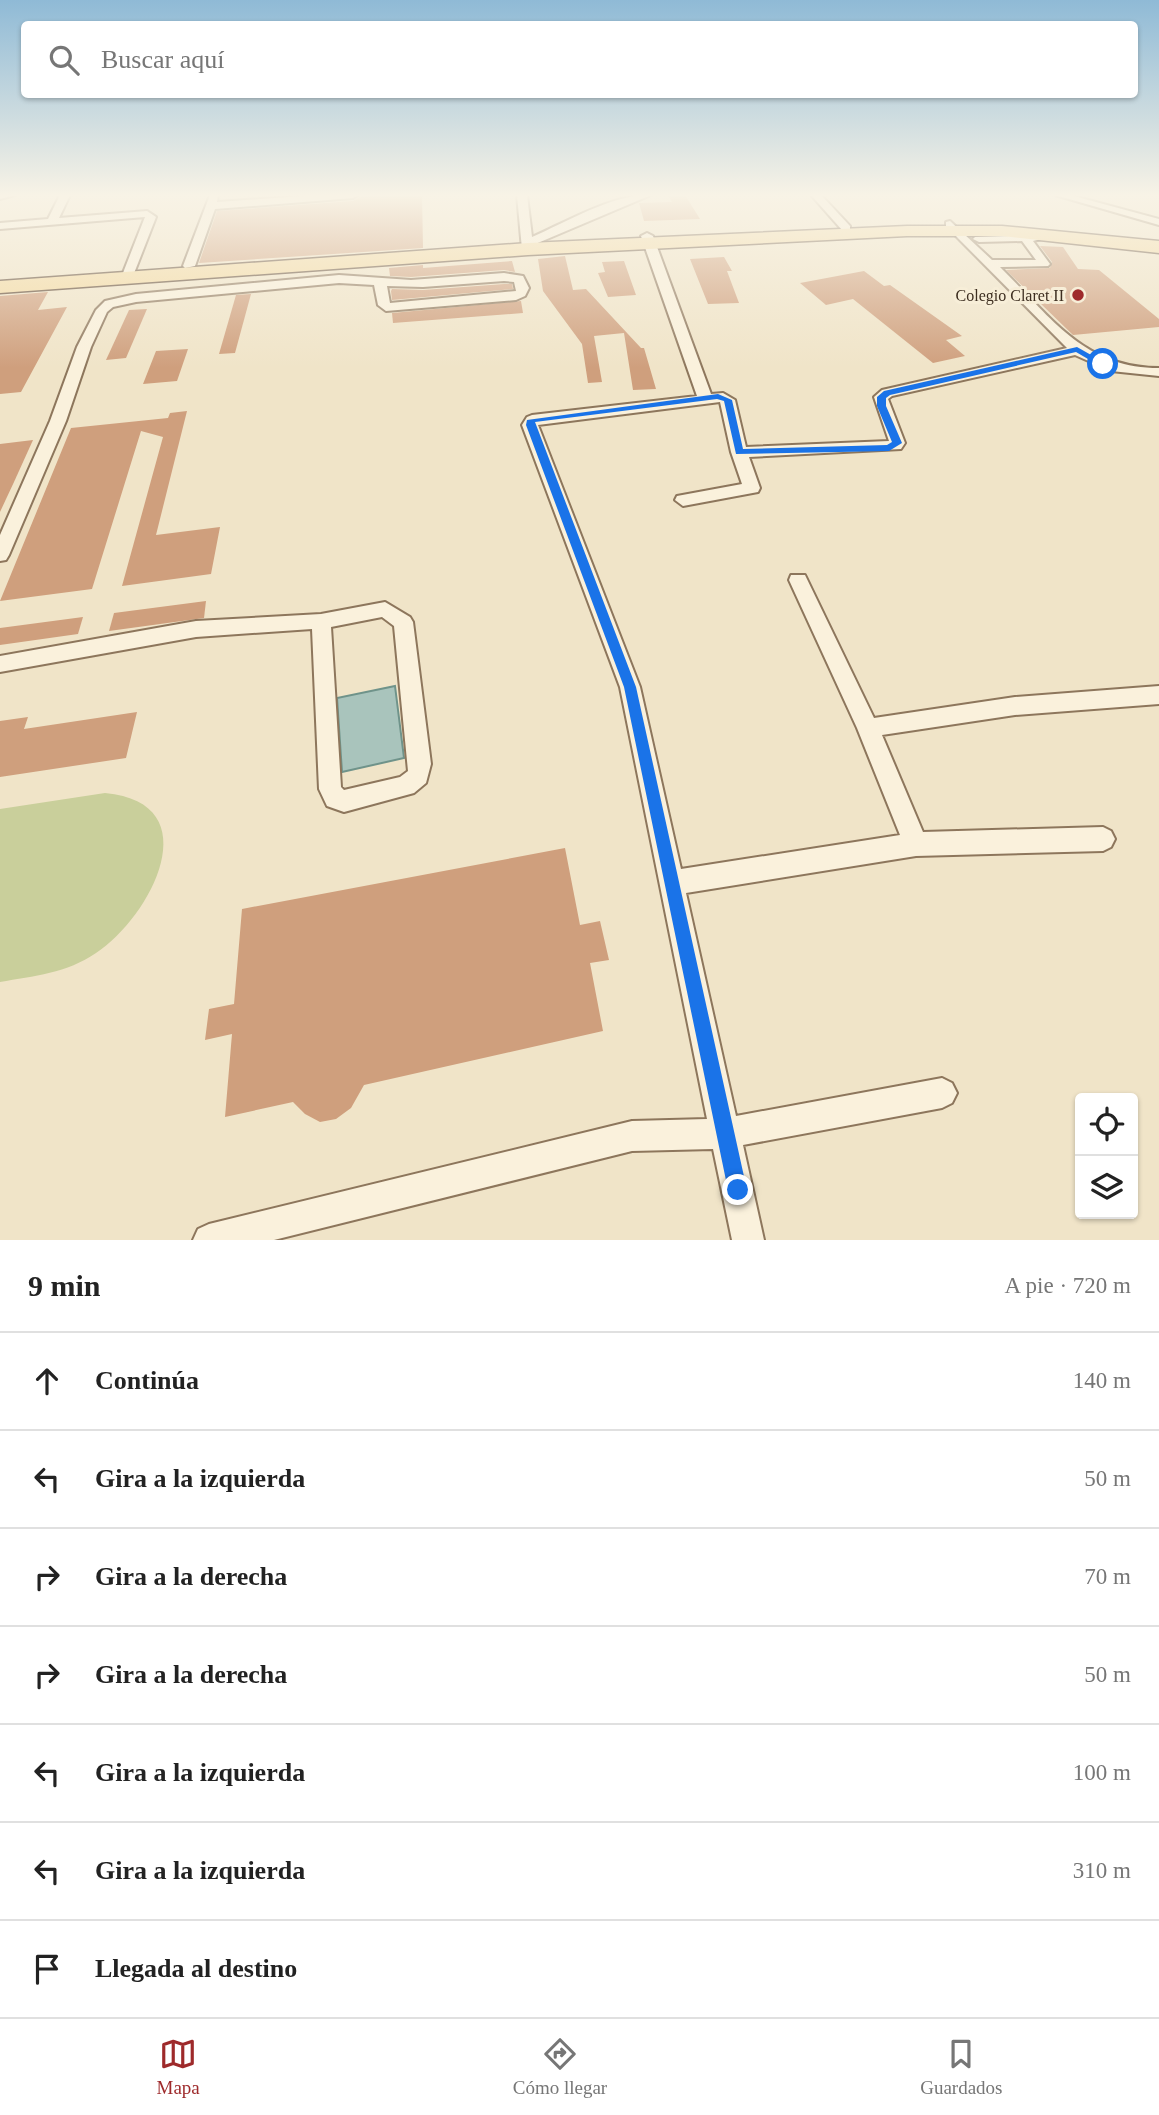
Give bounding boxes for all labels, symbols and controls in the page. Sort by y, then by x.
search box [21,21,1138,98]
icon: search [45,41,83,79]
text: Buscar aquí [101,45,224,74]
place label: Colegio Claret II [956,287,1064,305]
marker: Colegio Claret II [1070,287,1086,303]
route start [1087,348,1118,379]
map controls [1075,1093,1138,1219]
button: locate [1075,1093,1138,1156]
button: layers [1075,1156,1138,1219]
route end [722,1174,753,1205]
text: 9 min [28,1269,101,1302]
text: A pie · 720 m [1005,1273,1131,1298]
icon: ahead [28,1362,66,1400]
text: Continúa [95,1366,199,1395]
text: 140 m [1073,1368,1131,1393]
icon: left [28,1460,66,1498]
text: Gira a la izquierda [95,1464,305,1493]
text: 50 m [1084,1466,1131,1491]
icon: right [28,1558,66,1596]
text: Gira a la derecha [95,1562,287,1591]
text: 70 m [1084,1564,1131,1589]
icon: right [28,1656,66,1694]
text: Gira a la derecha [95,1660,287,1689]
text: 50 m [1084,1662,1131,1687]
icon: left [28,1754,66,1792]
text: Gira a la izquierda [95,1758,305,1787]
text: 100 m [1073,1760,1131,1785]
icon: left [28,1852,66,1890]
text: Gira a la izquierda [95,1856,305,1885]
text: 310 m [1073,1858,1131,1883]
icon: arrive [28,1950,66,1988]
text: Llegada al destino [95,1954,297,1983]
tab: Mapa [156,2035,200,2099]
tab: Cómo llegar [513,2035,607,2099]
tab: Guardados [920,2035,1002,2099]

